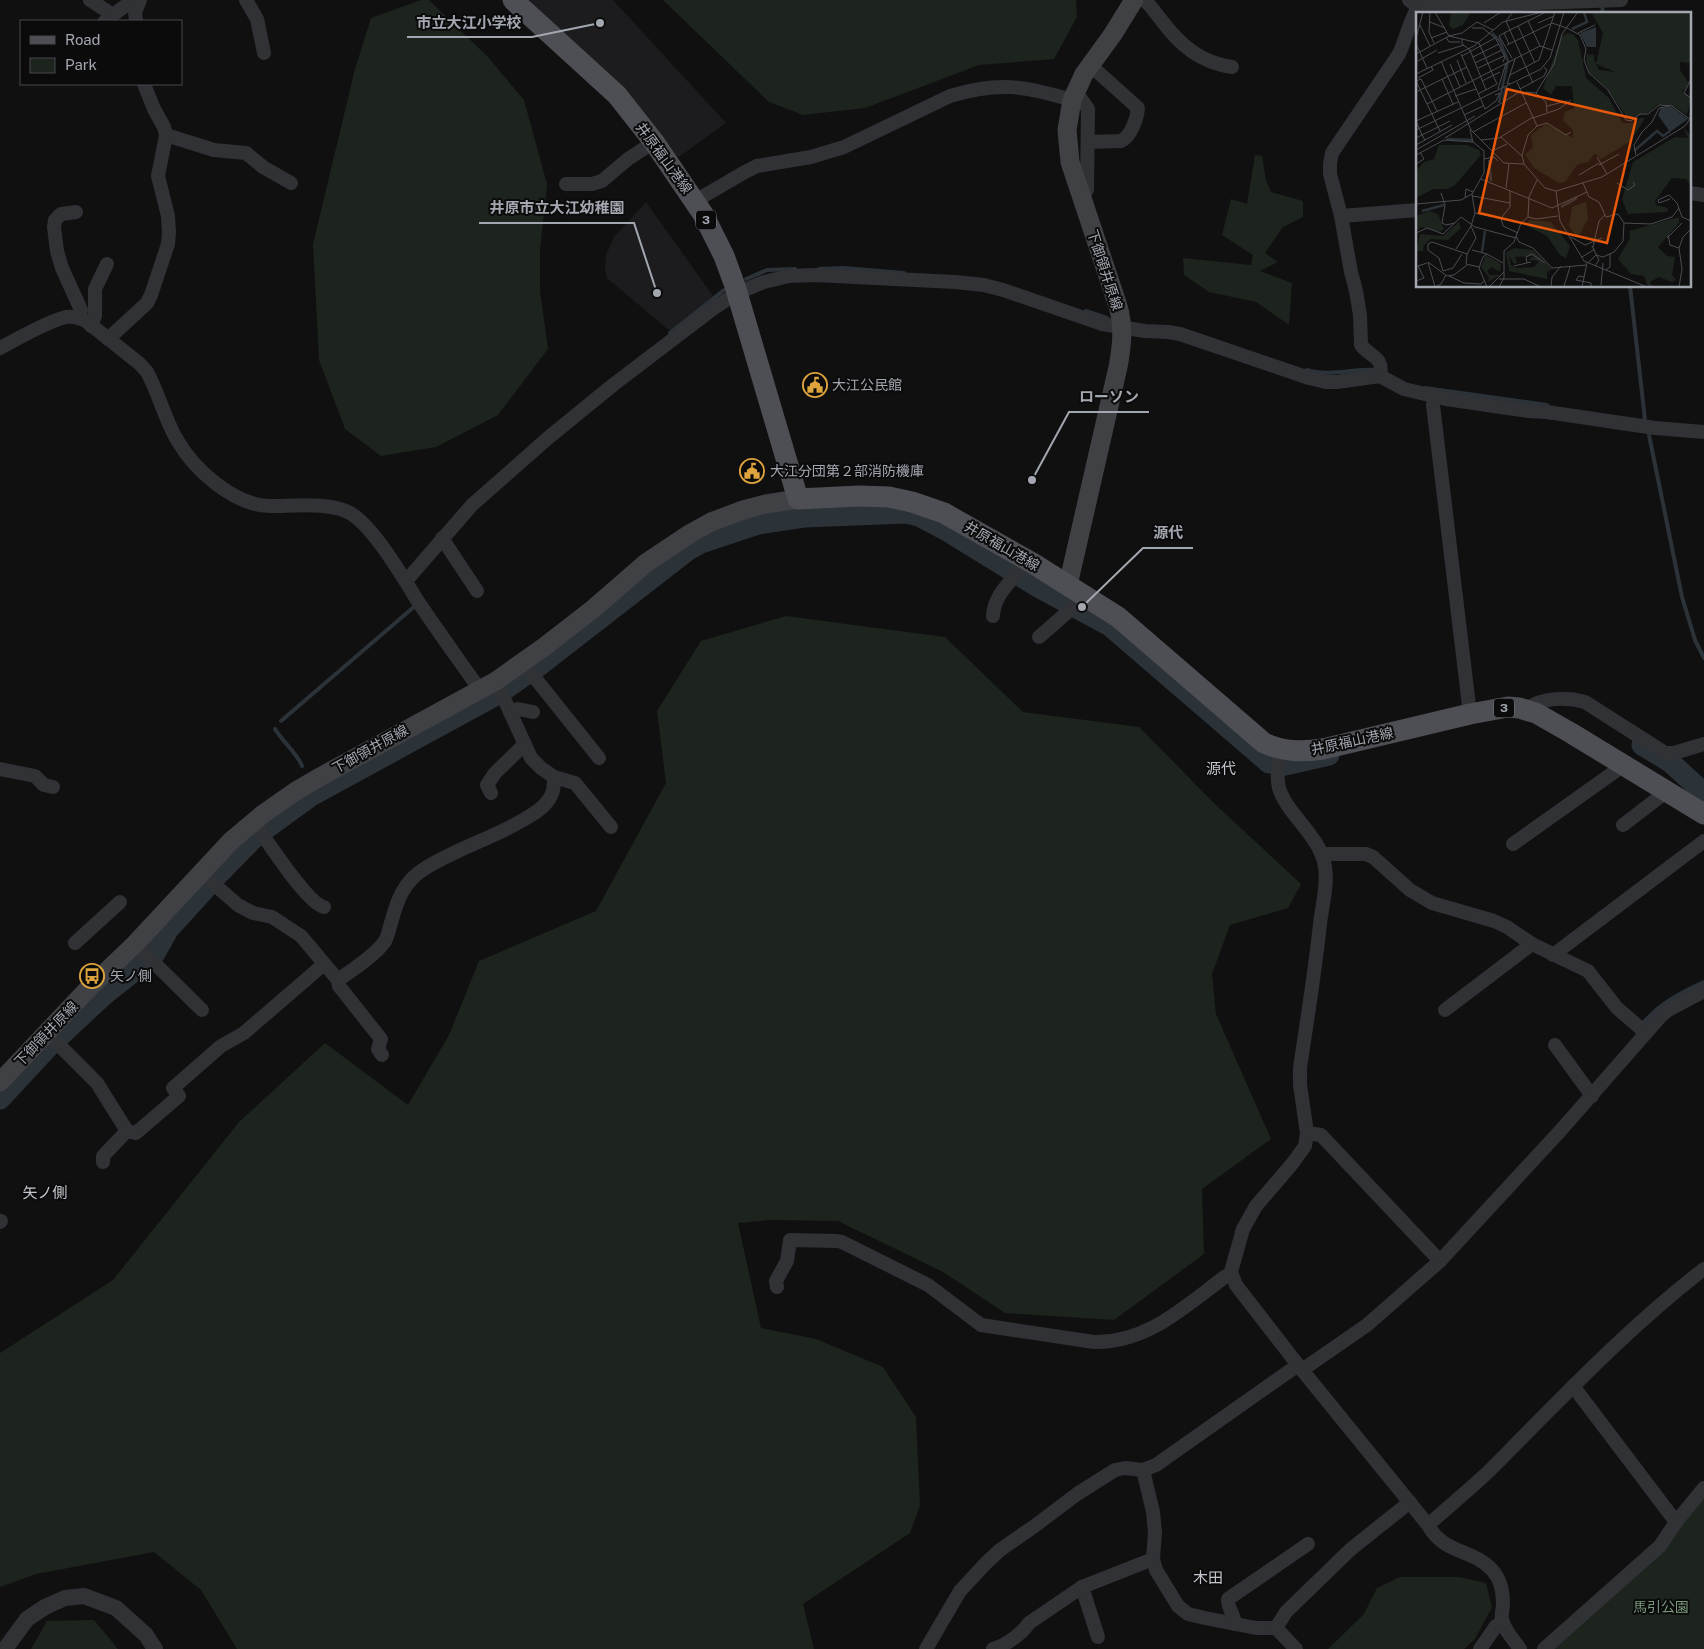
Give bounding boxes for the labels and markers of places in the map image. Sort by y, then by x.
callout: 市立大江小学校 [407,7,532,37]
callout: 井原市立大江幼稚園 [479,193,634,223]
public building icon: 大江公民館 [802,372,828,398]
place label: 大江公民館 [832,377,902,393]
callout: ローソン [1069,382,1149,412]
public building icon: 大江分団第２部消防機庫 [739,458,765,484]
place label: 大江分団第２部消防機庫 [770,463,924,479]
callout: 源代 [1143,518,1193,548]
bus stop icon: 矢ノ側 [79,963,105,989]
place label: 矢ノ側 [110,968,152,984]

